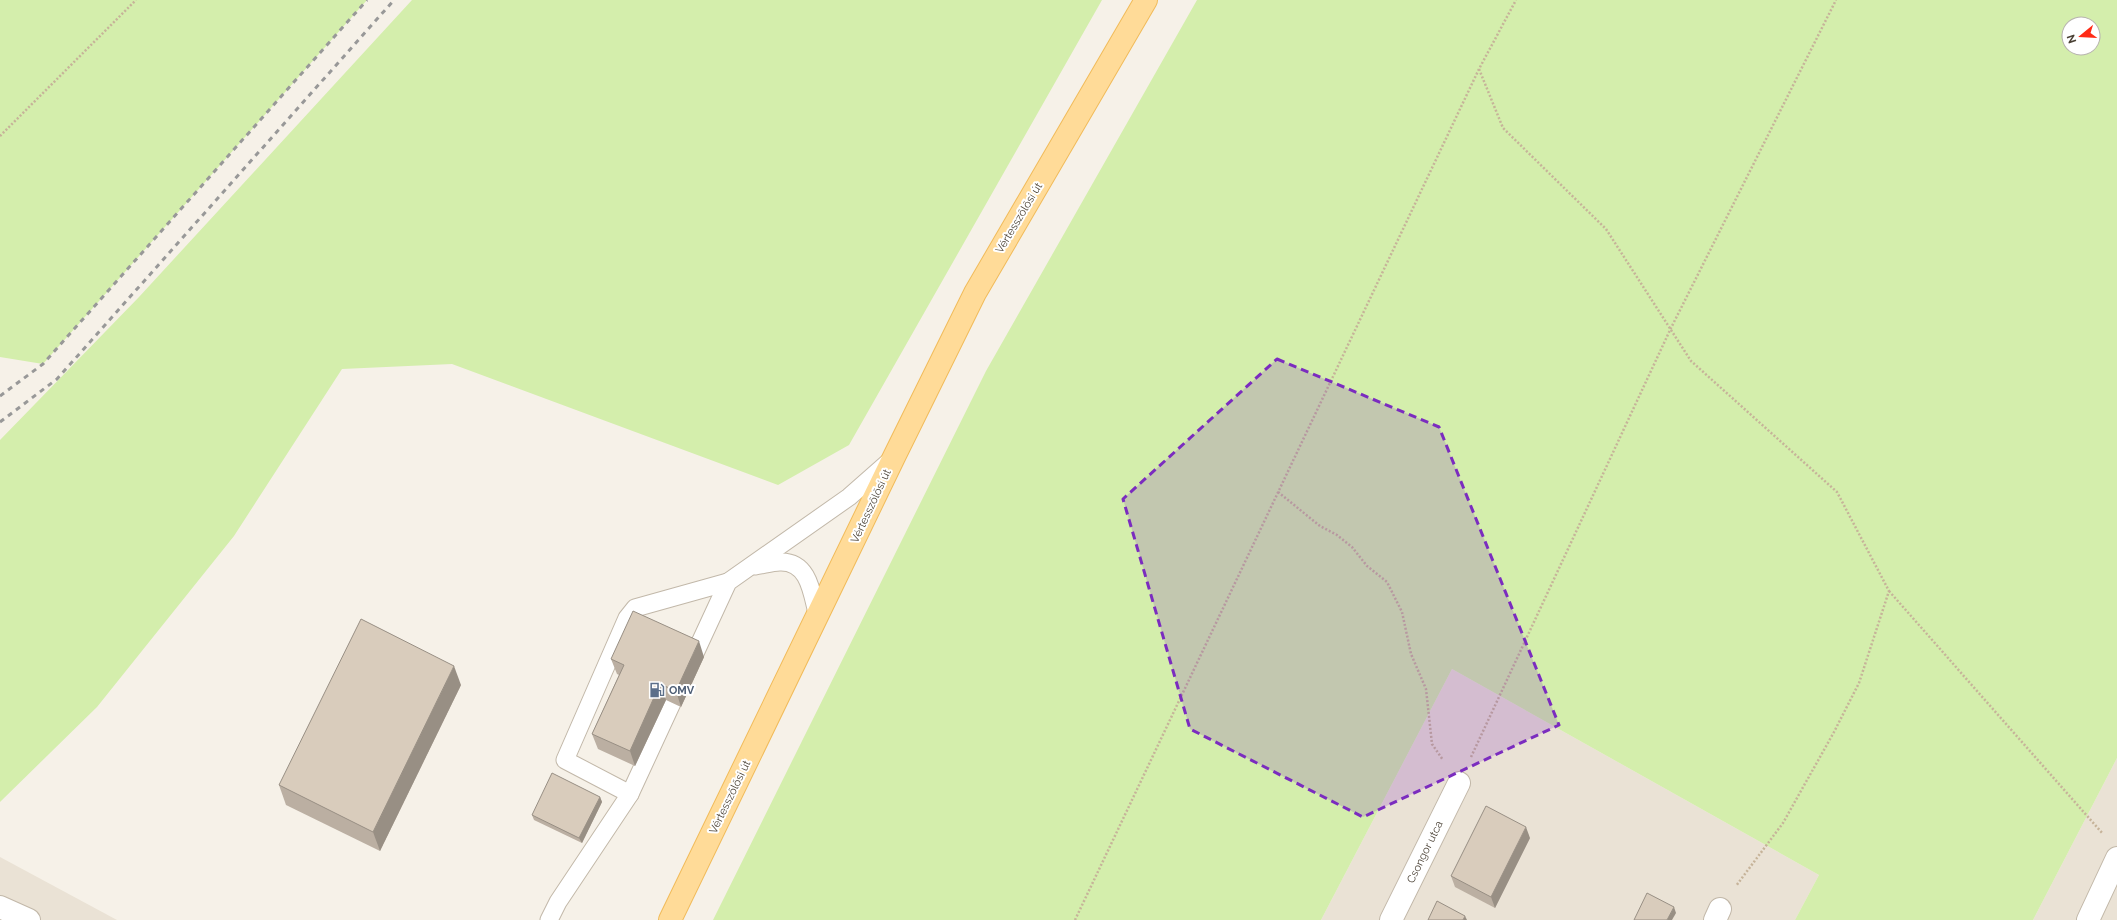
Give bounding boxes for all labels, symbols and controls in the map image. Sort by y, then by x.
north arrow [2061,16,2101,56]
text: N [2064,33,2079,45]
street label: Vértesszőlősi út [993,180,1045,256]
street label: Vértesszőlősi út [848,467,894,545]
fuel station icon: OMV [648,681,666,699]
place label: OMV [669,684,695,697]
street label: Vértesszőlősi út [707,758,753,836]
street label: Csongor utca [1404,819,1446,885]

